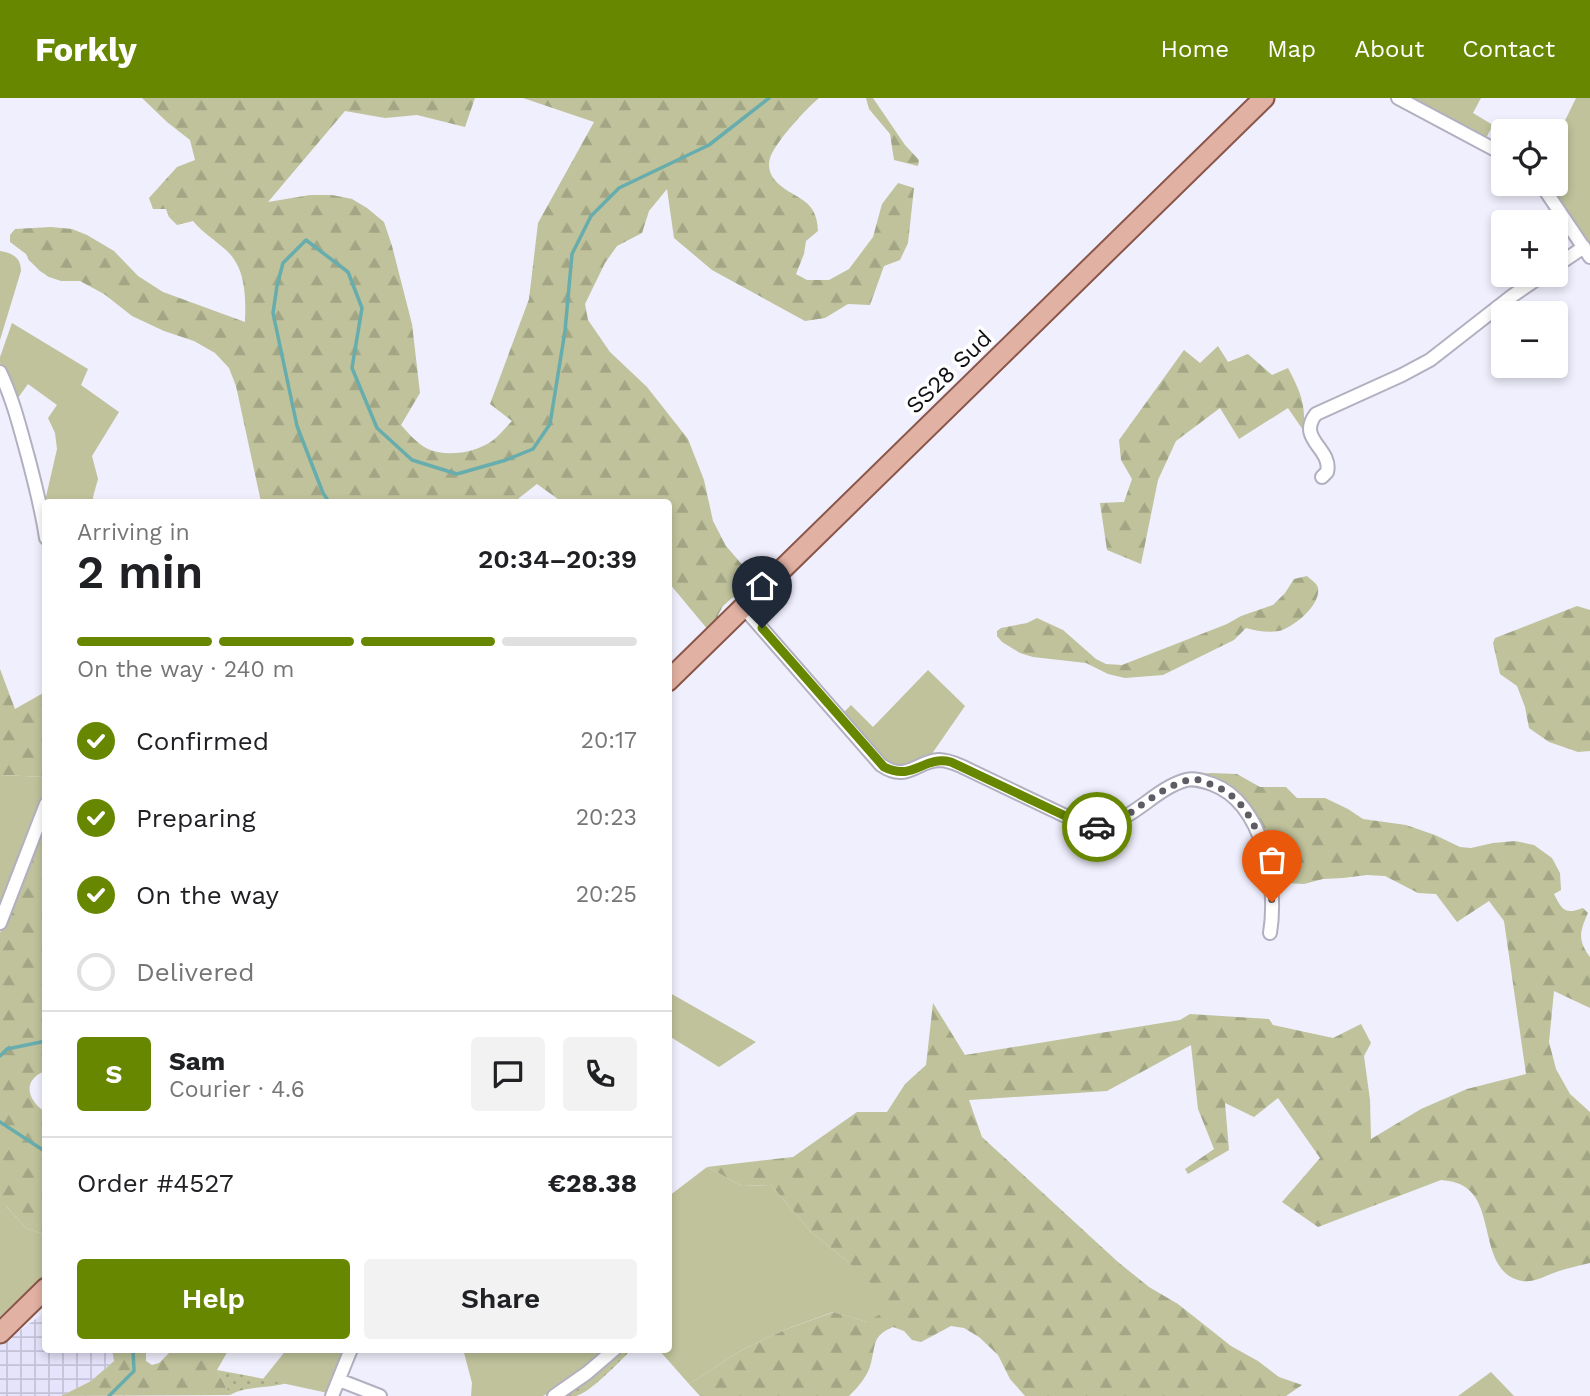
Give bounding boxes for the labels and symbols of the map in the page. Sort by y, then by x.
street label: SS28 Sud [901,325,997,419]
pin [732,556,792,628]
courier [1062,792,1132,862]
pin [1242,830,1302,902]

